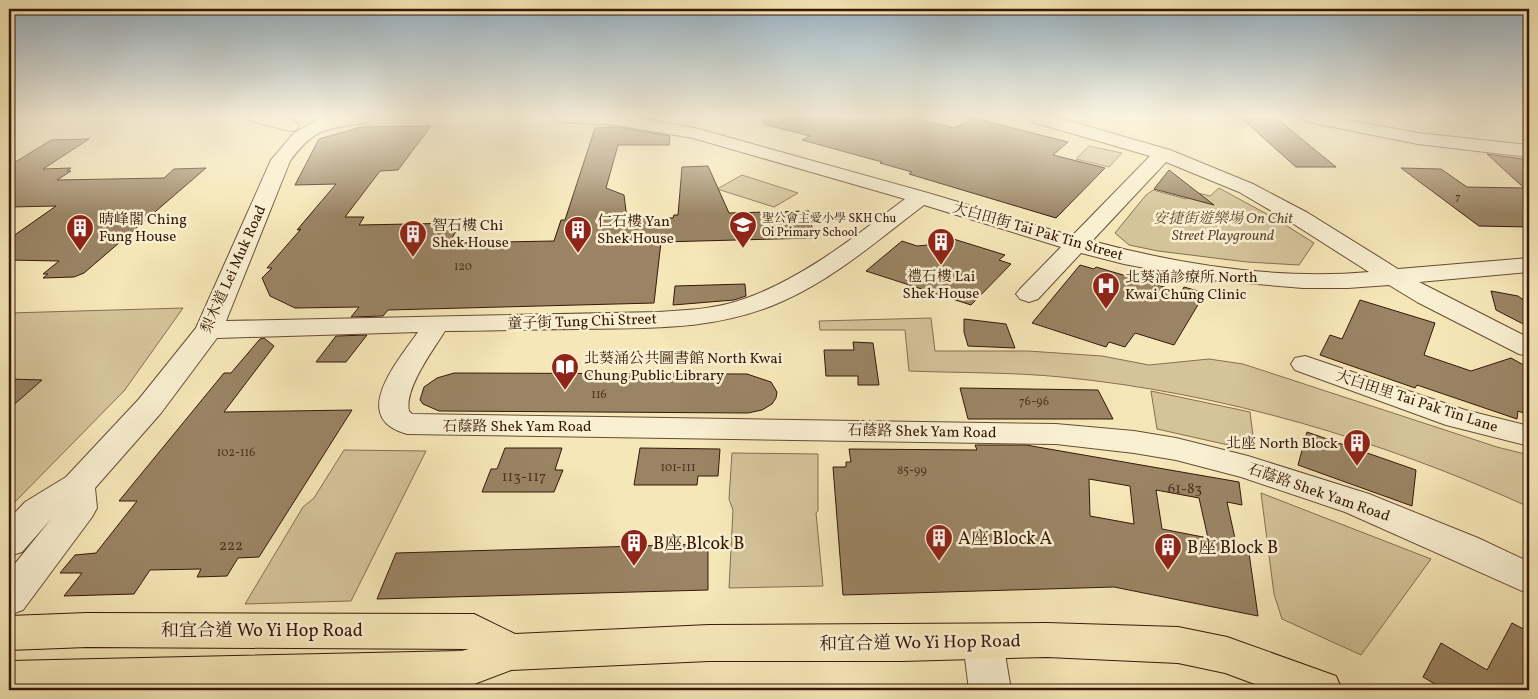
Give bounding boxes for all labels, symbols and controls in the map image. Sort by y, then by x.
house number: 7 [1455,190,1461,205]
street label: 大白田街 Tai Pak Tin Street [950,198,1125,267]
street label: 梨木道 Lei Muk Road [197,202,272,337]
park label: 安捷街遊樂場 On Chit Street Playground [1153,209,1294,247]
place label: 晴峰閣 Ching Fung House [99,210,187,248]
school or university icon: 聖公會主愛小學 SKH Chu Oi Primary School [728,210,758,249]
place label: 聖公會主愛小學 SKH Chu Oi Primary School [762,211,897,241]
place label: 仁石樓 Yan Shek House [597,212,674,250]
building icon: 晴峰閣 Ching Fung House [65,213,95,252]
building icon: 仁石樓 Yan Shek House [563,215,593,254]
place label: 智石樓 Chi Shek House [432,216,509,254]
building icon: 智石樓 Chi Shek House [398,219,428,258]
building icon: 禮石樓 Lai Shek House [926,227,956,266]
house number: 120 [454,259,472,275]
place label: 禮石樓 Lai Shek House [903,267,979,305]
place label: 北葵涌診療所 North Kwai Chung Clinic [1125,268,1258,306]
hospital icon: 北葵涌診療所 North Kwai Chung Clinic [1091,271,1121,310]
street label: 童子街 Tung Chi Street [507,309,657,336]
place label: 北葵涌公共圖書館 North Kwai Chung Public Library [584,349,782,387]
library icon: 北葵涌公共圖書館 North Kwai Chung Public Library [550,352,580,391]
street label: 大白田里 Tai Pak Tin Lane [1333,366,1500,439]
house number: 116 [591,387,607,403]
house number: 76-96 [1019,394,1049,410]
street label: 石蔭路 Shek Yam Road [442,417,592,438]
street label: 石蔭路 Shek Yam Road [847,421,997,444]
building icon: 北座 North Block [1342,428,1372,467]
place label: 北座 North Block [1226,434,1338,455]
house number: 102-116 [217,445,255,461]
street label: 石蔭路 Shek Yam Road [1245,459,1392,528]
house number: 101-111 [660,460,696,476]
house number: 85-99 [897,463,927,479]
house number: 113-117 [502,467,546,488]
house number: 61-83 [1168,479,1202,500]
building icon: A座 Block A [924,523,954,562]
place label: A座 Block A [958,527,1052,552]
building icon: B座 Blcok B [619,528,649,567]
place label: B座 Blcok B [653,532,744,557]
building icon: B座 Block B [1153,532,1183,571]
house number: 222 [219,536,243,557]
place label: B座 Block B [1187,536,1278,561]
street label: 和宜合道 Wo Yi Hop Road [161,619,363,644]
street label: 和宜合道 Wo Yi Hop Road [819,629,1021,658]

